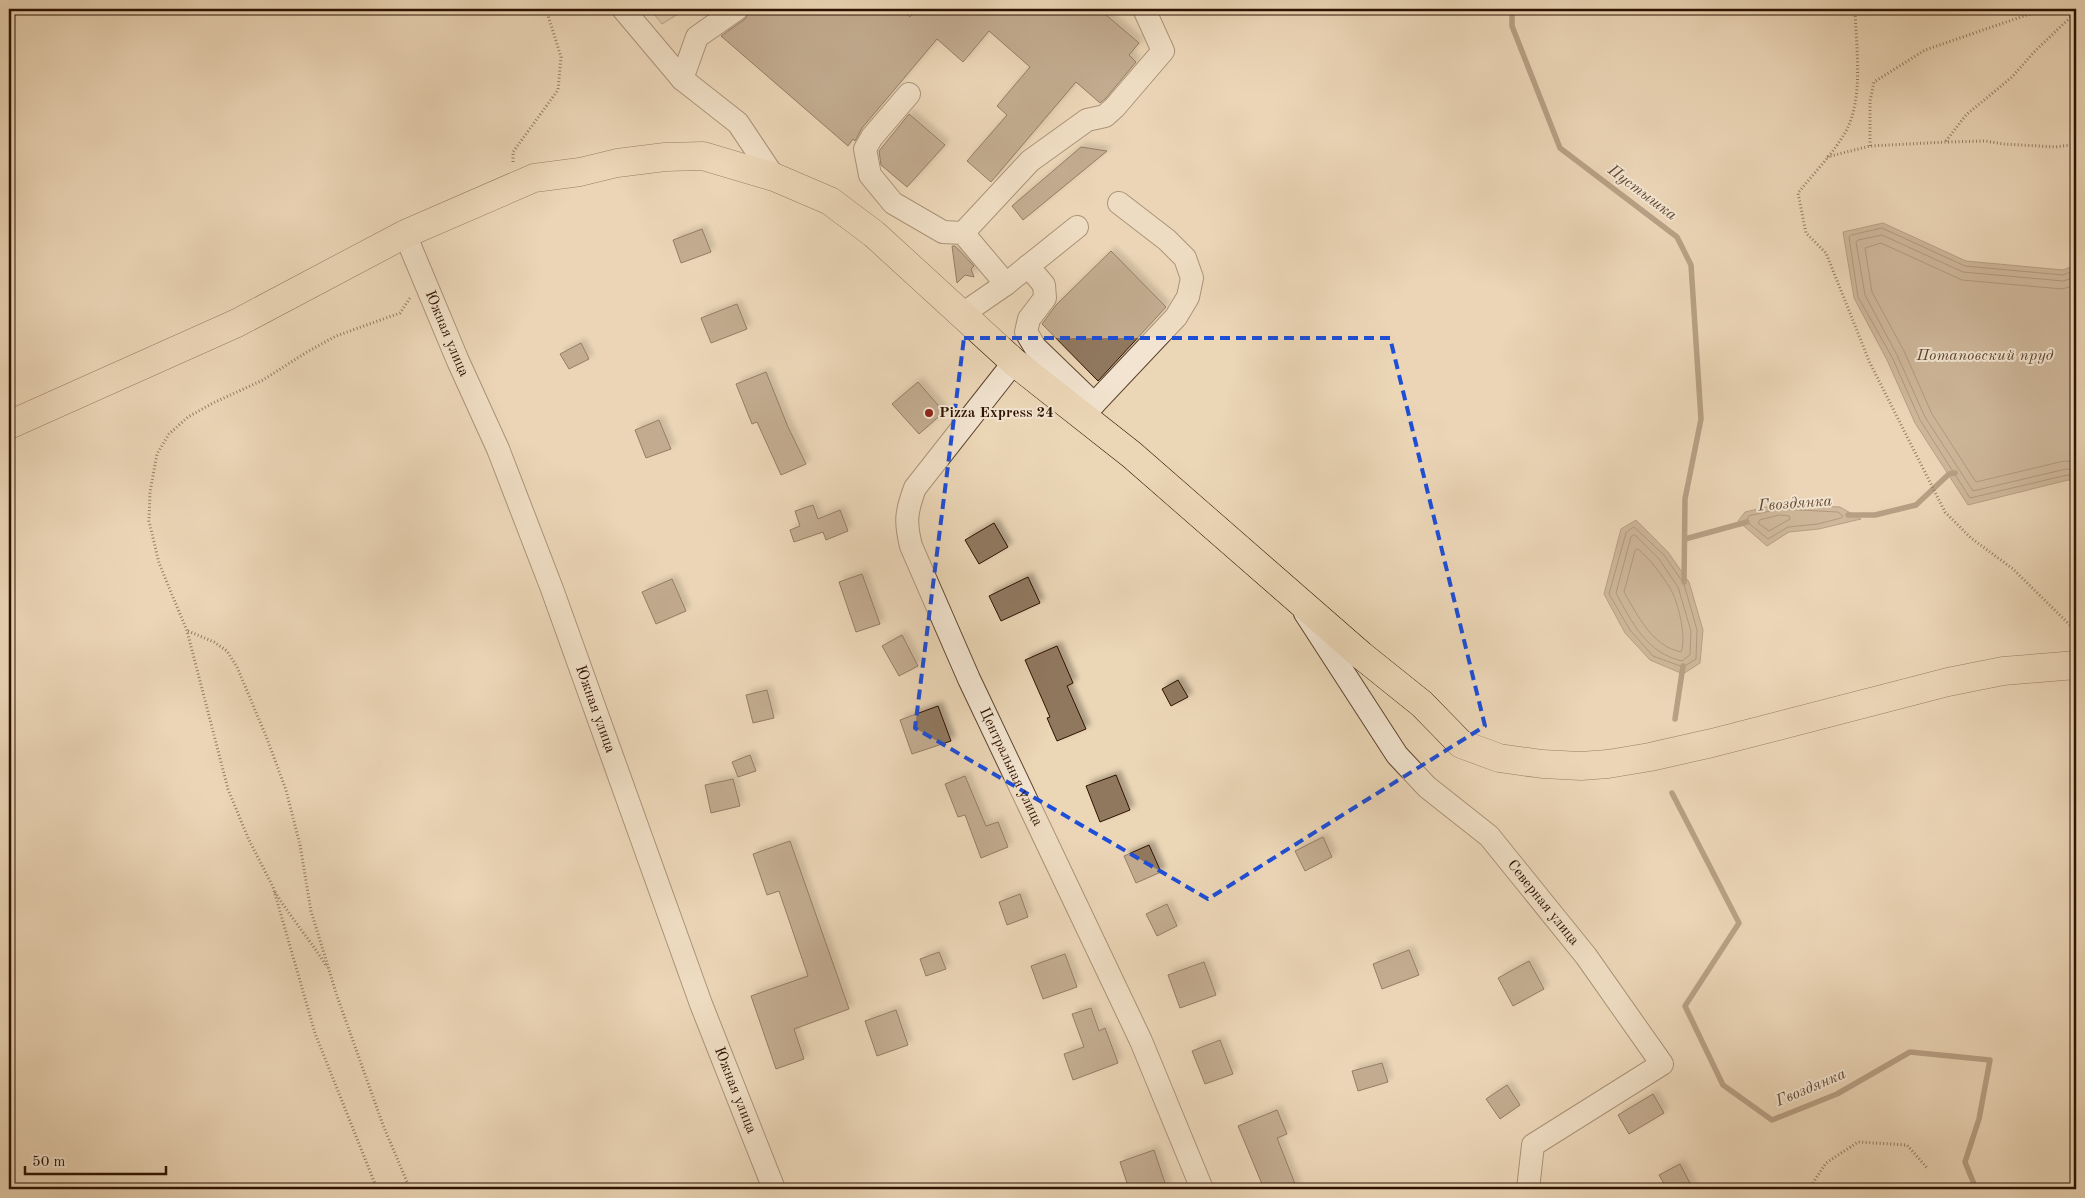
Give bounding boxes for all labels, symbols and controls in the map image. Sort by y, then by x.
water label: Пустышка [1604,161,1680,224]
street label: Южная улица [422,288,472,380]
water label: Потаповский пруд [1915,348,2054,364]
place label: Pizza Express 24 [939,406,1054,421]
marker: Pizza Express 24 [923,407,935,419]
water label: Гвоздянка [1756,493,1833,515]
street label: Южная улица [573,663,618,755]
street label: Центральная улица [976,705,1046,829]
street label: Северная улица [1504,857,1582,949]
street label: Южная улица [711,1045,759,1136]
water label: Гвоздянка [1773,1066,1849,1110]
scale bar [25,1143,166,1175]
text: 50 m [32,1155,66,1170]

